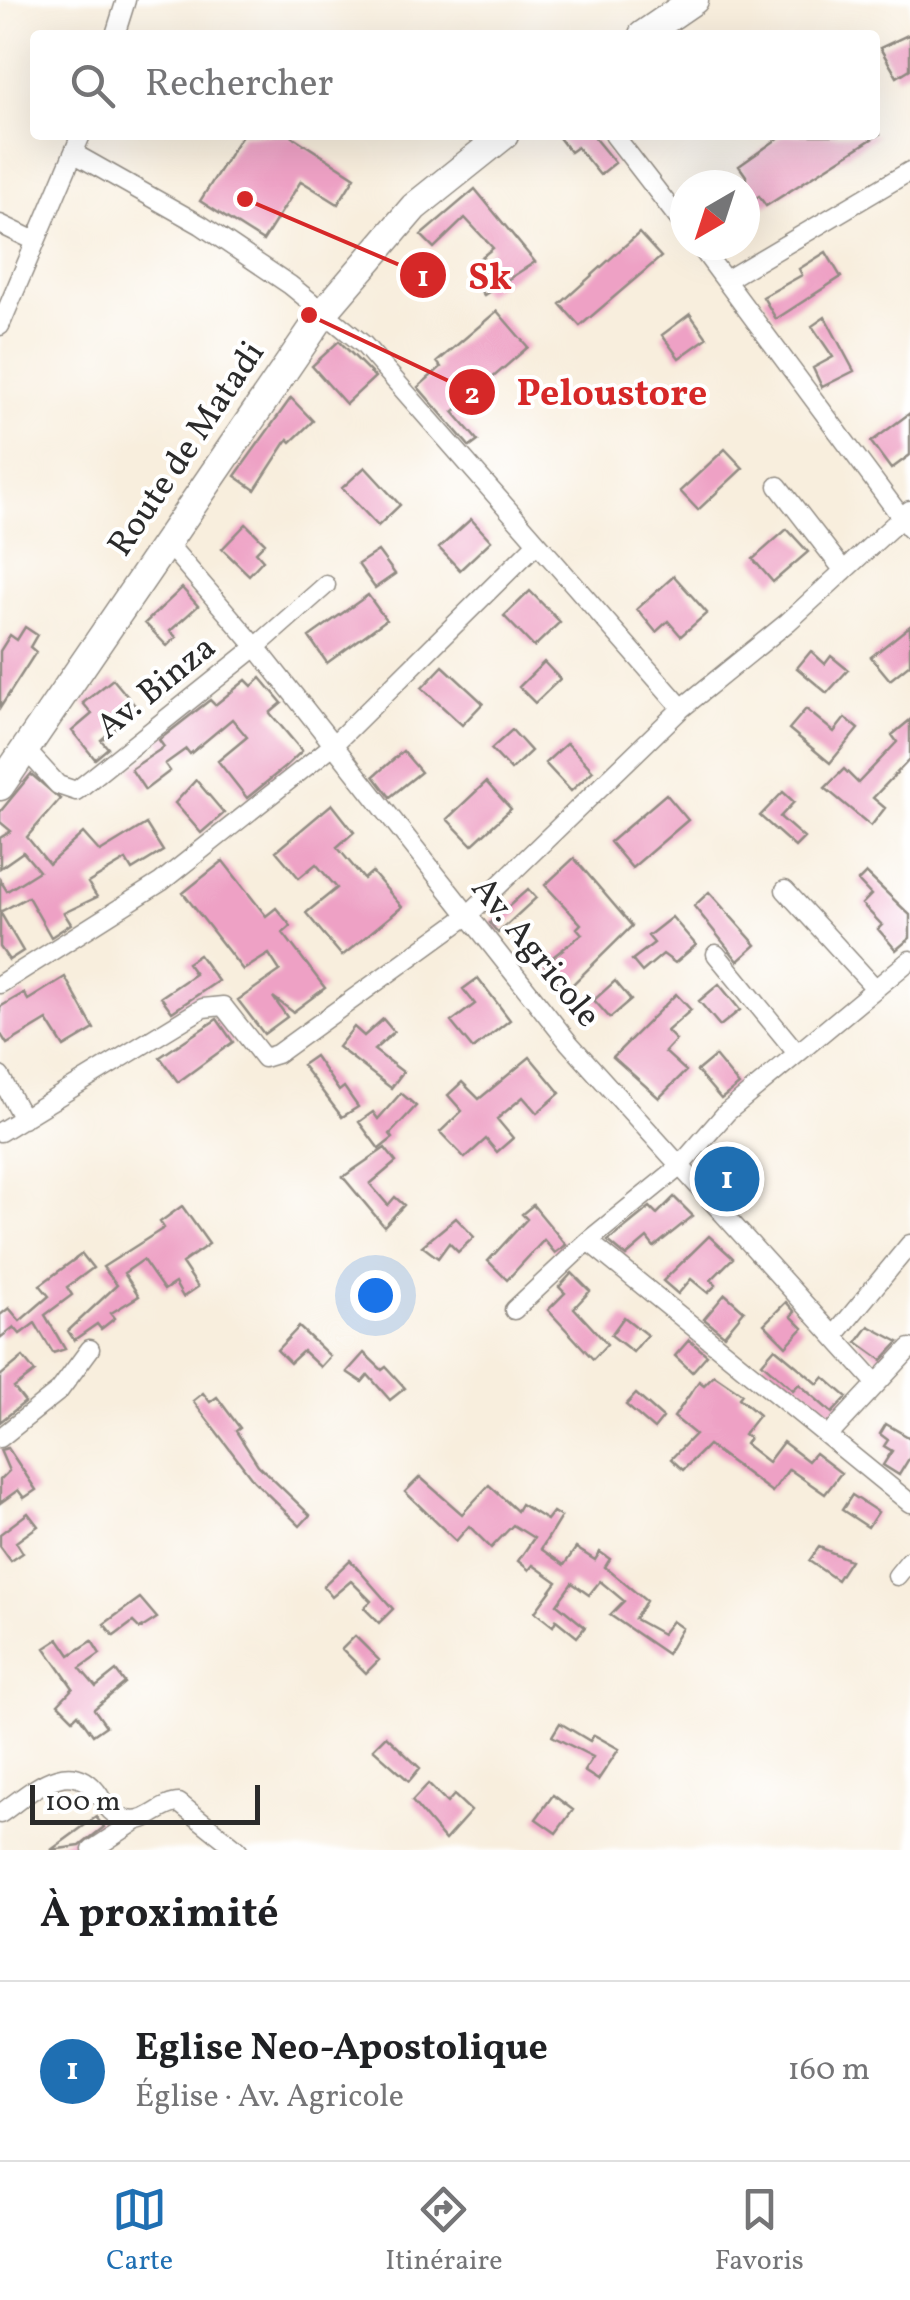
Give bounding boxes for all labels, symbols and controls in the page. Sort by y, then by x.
search box [30,30,880,140]
icon: search [65,58,120,113]
text: Rechercher [145,59,333,112]
north arrow [670,170,760,260]
callout: Sk [398,241,532,309]
text: Sk [468,253,512,306]
text: 1 [417,257,429,299]
street label: Route de Matadi [98,333,277,567]
callout: Peloustore [447,358,728,426]
text: Peloustore [516,369,708,422]
text: 2 [464,374,480,416]
street label: Av. Binza [87,625,227,751]
street label: Av. Agricole [459,867,611,1039]
pin: 1 [694,1142,760,1216]
your location [350,1270,401,1321]
scale bar [30,1780,260,1824]
text: 100 m [45,1783,120,1822]
text: À proximité [40,1886,279,1945]
text: Eglise Neo-Apostolique [135,2023,548,2076]
text: 1 [66,2049,79,2093]
text: 160 m [787,2049,870,2093]
text: Église · Av. Agricole [135,2076,404,2120]
tab: Carte [106,2182,173,2281]
tab: Itinéraire [385,2182,503,2281]
tab: Favoris [715,2182,804,2281]

